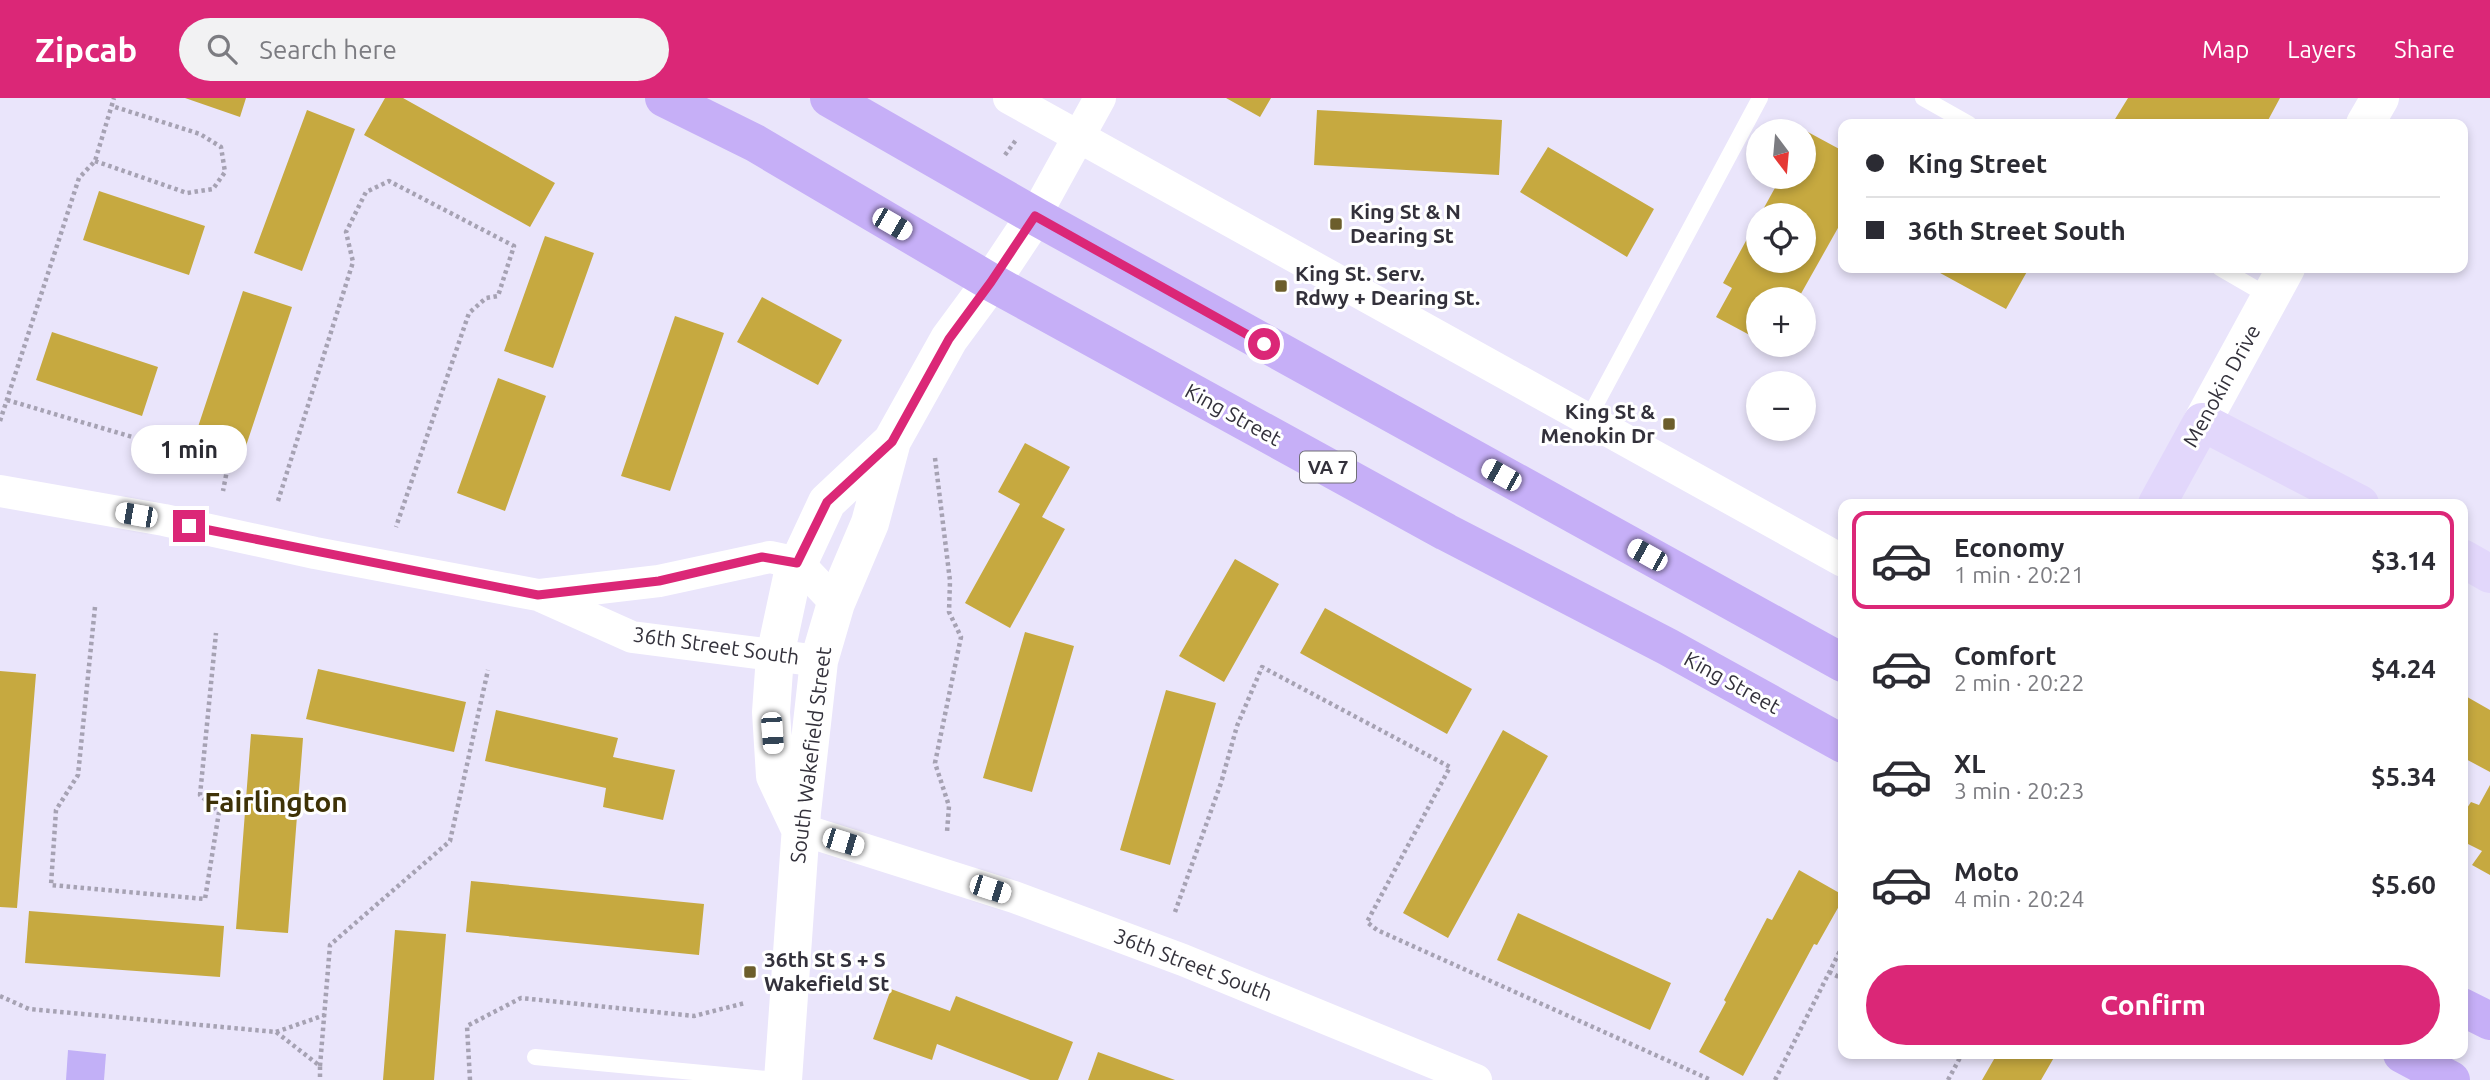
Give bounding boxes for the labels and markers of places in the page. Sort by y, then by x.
place label: King St & N Dearing St [1350,199,1461,247]
marker: King St & N Dearing St [1328,216,1344,232]
place label: King St. Serv. Rdwy + Dearing St. [1295,261,1480,309]
marker: King St. Serv. Rdwy + Dearing St. [1273,278,1289,294]
place label: King St & Menokin Dr [1540,399,1655,447]
marker: King St & Menokin Dr [1661,416,1677,432]
place label: 36th St S + S Wakefield St [764,947,889,995]
marker: 36th St S + S Wakefield St [742,964,758,980]

